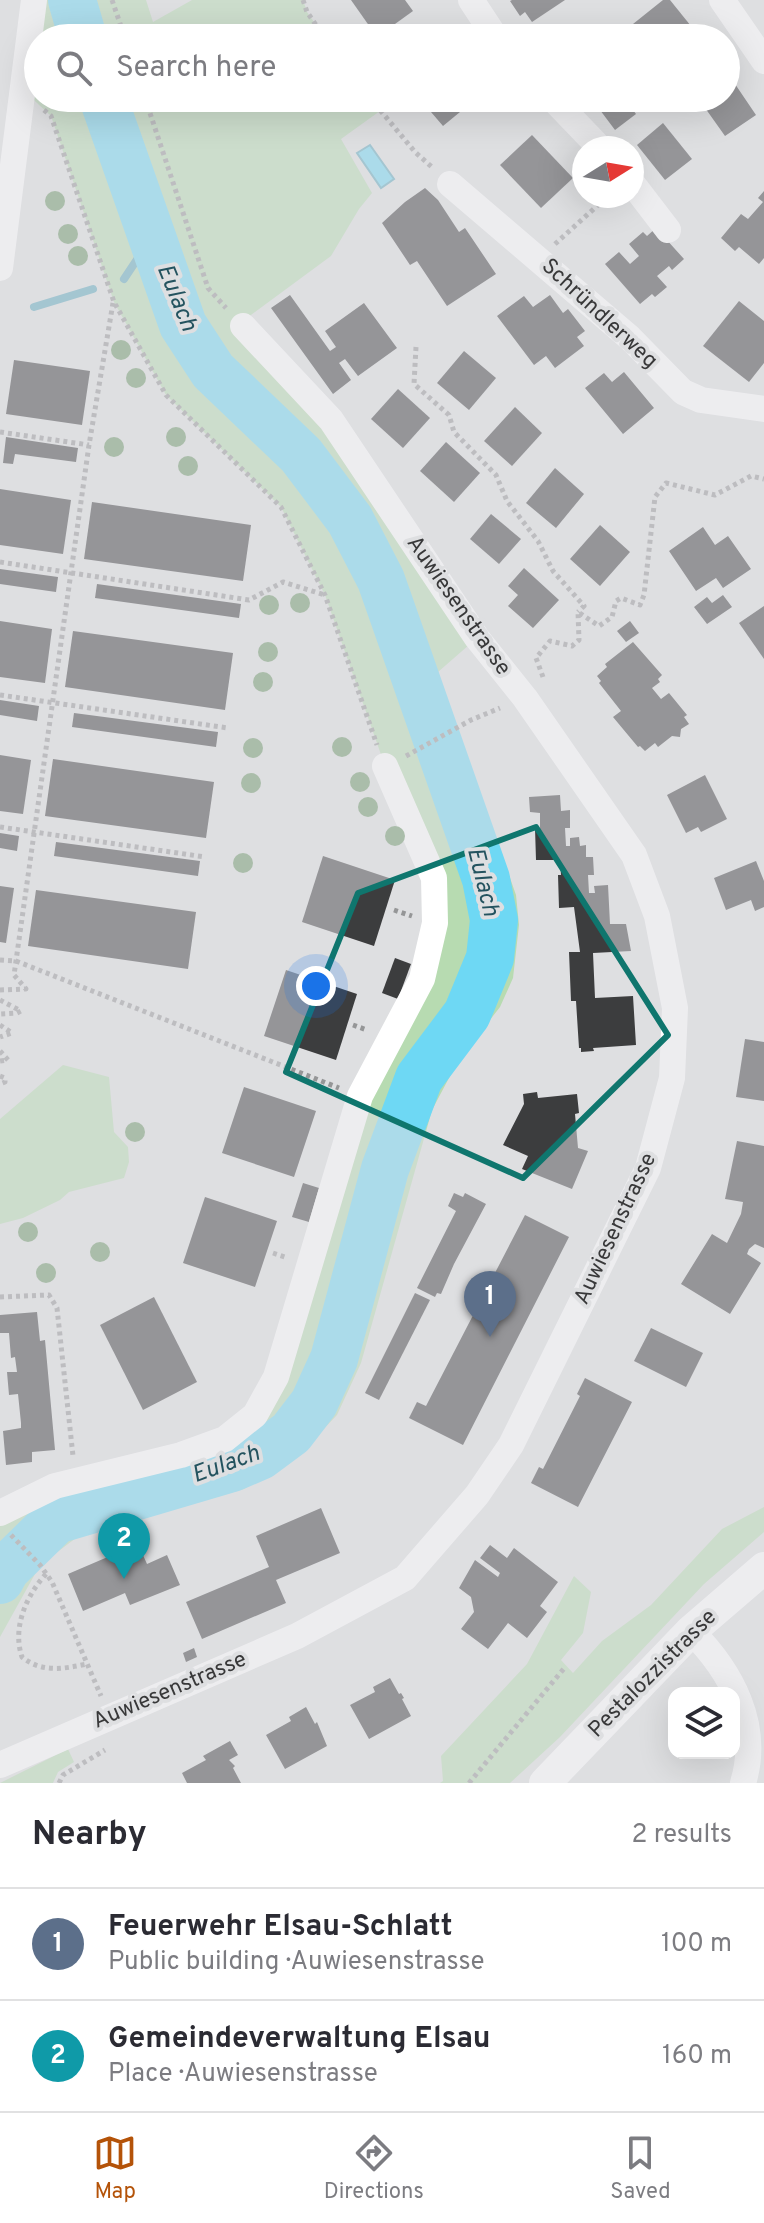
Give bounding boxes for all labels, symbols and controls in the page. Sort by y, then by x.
search box [24,24,740,112]
icon: search [52,46,96,90]
text: Search here [116,50,276,87]
north arrow [572,136,644,208]
street label: Schründlerweg [535,253,663,375]
water label: Eulach [149,260,203,336]
street label: Auwiesenstrasse [400,531,516,681]
water label: Eulach [459,844,505,920]
your location [296,966,336,1006]
street label: Auwiesenstrasse [569,1149,663,1309]
pin: 1 [464,1271,516,1337]
water label: Eulach [188,1439,264,1491]
pin: 2 [98,1513,150,1579]
street label: Pestalozzistrasse [583,1604,723,1744]
street label: Auwiesenstrasse [89,1646,251,1736]
map controls [668,1687,740,1759]
button: layers [668,1687,740,1759]
text: Nearby [32,1814,147,1857]
text: 2 results [632,1819,732,1852]
text: Feuerwehr Elsau-Schlatt [108,1909,453,1946]
text: 1 [53,1928,63,1961]
text: 100 m [661,1928,732,1961]
text: Public building · Auwiesenstrasse [108,1946,485,1979]
text: Gemeindeverwaltung Elsau [108,2021,491,2058]
text: 2 [50,2040,66,2073]
text: 160 m [662,2040,732,2073]
text: Place · Auwiesenstrasse [108,2058,378,2091]
tab: Map [93,2131,137,2206]
tab: Directions [324,2131,424,2206]
tab: Saved [610,2131,671,2206]

